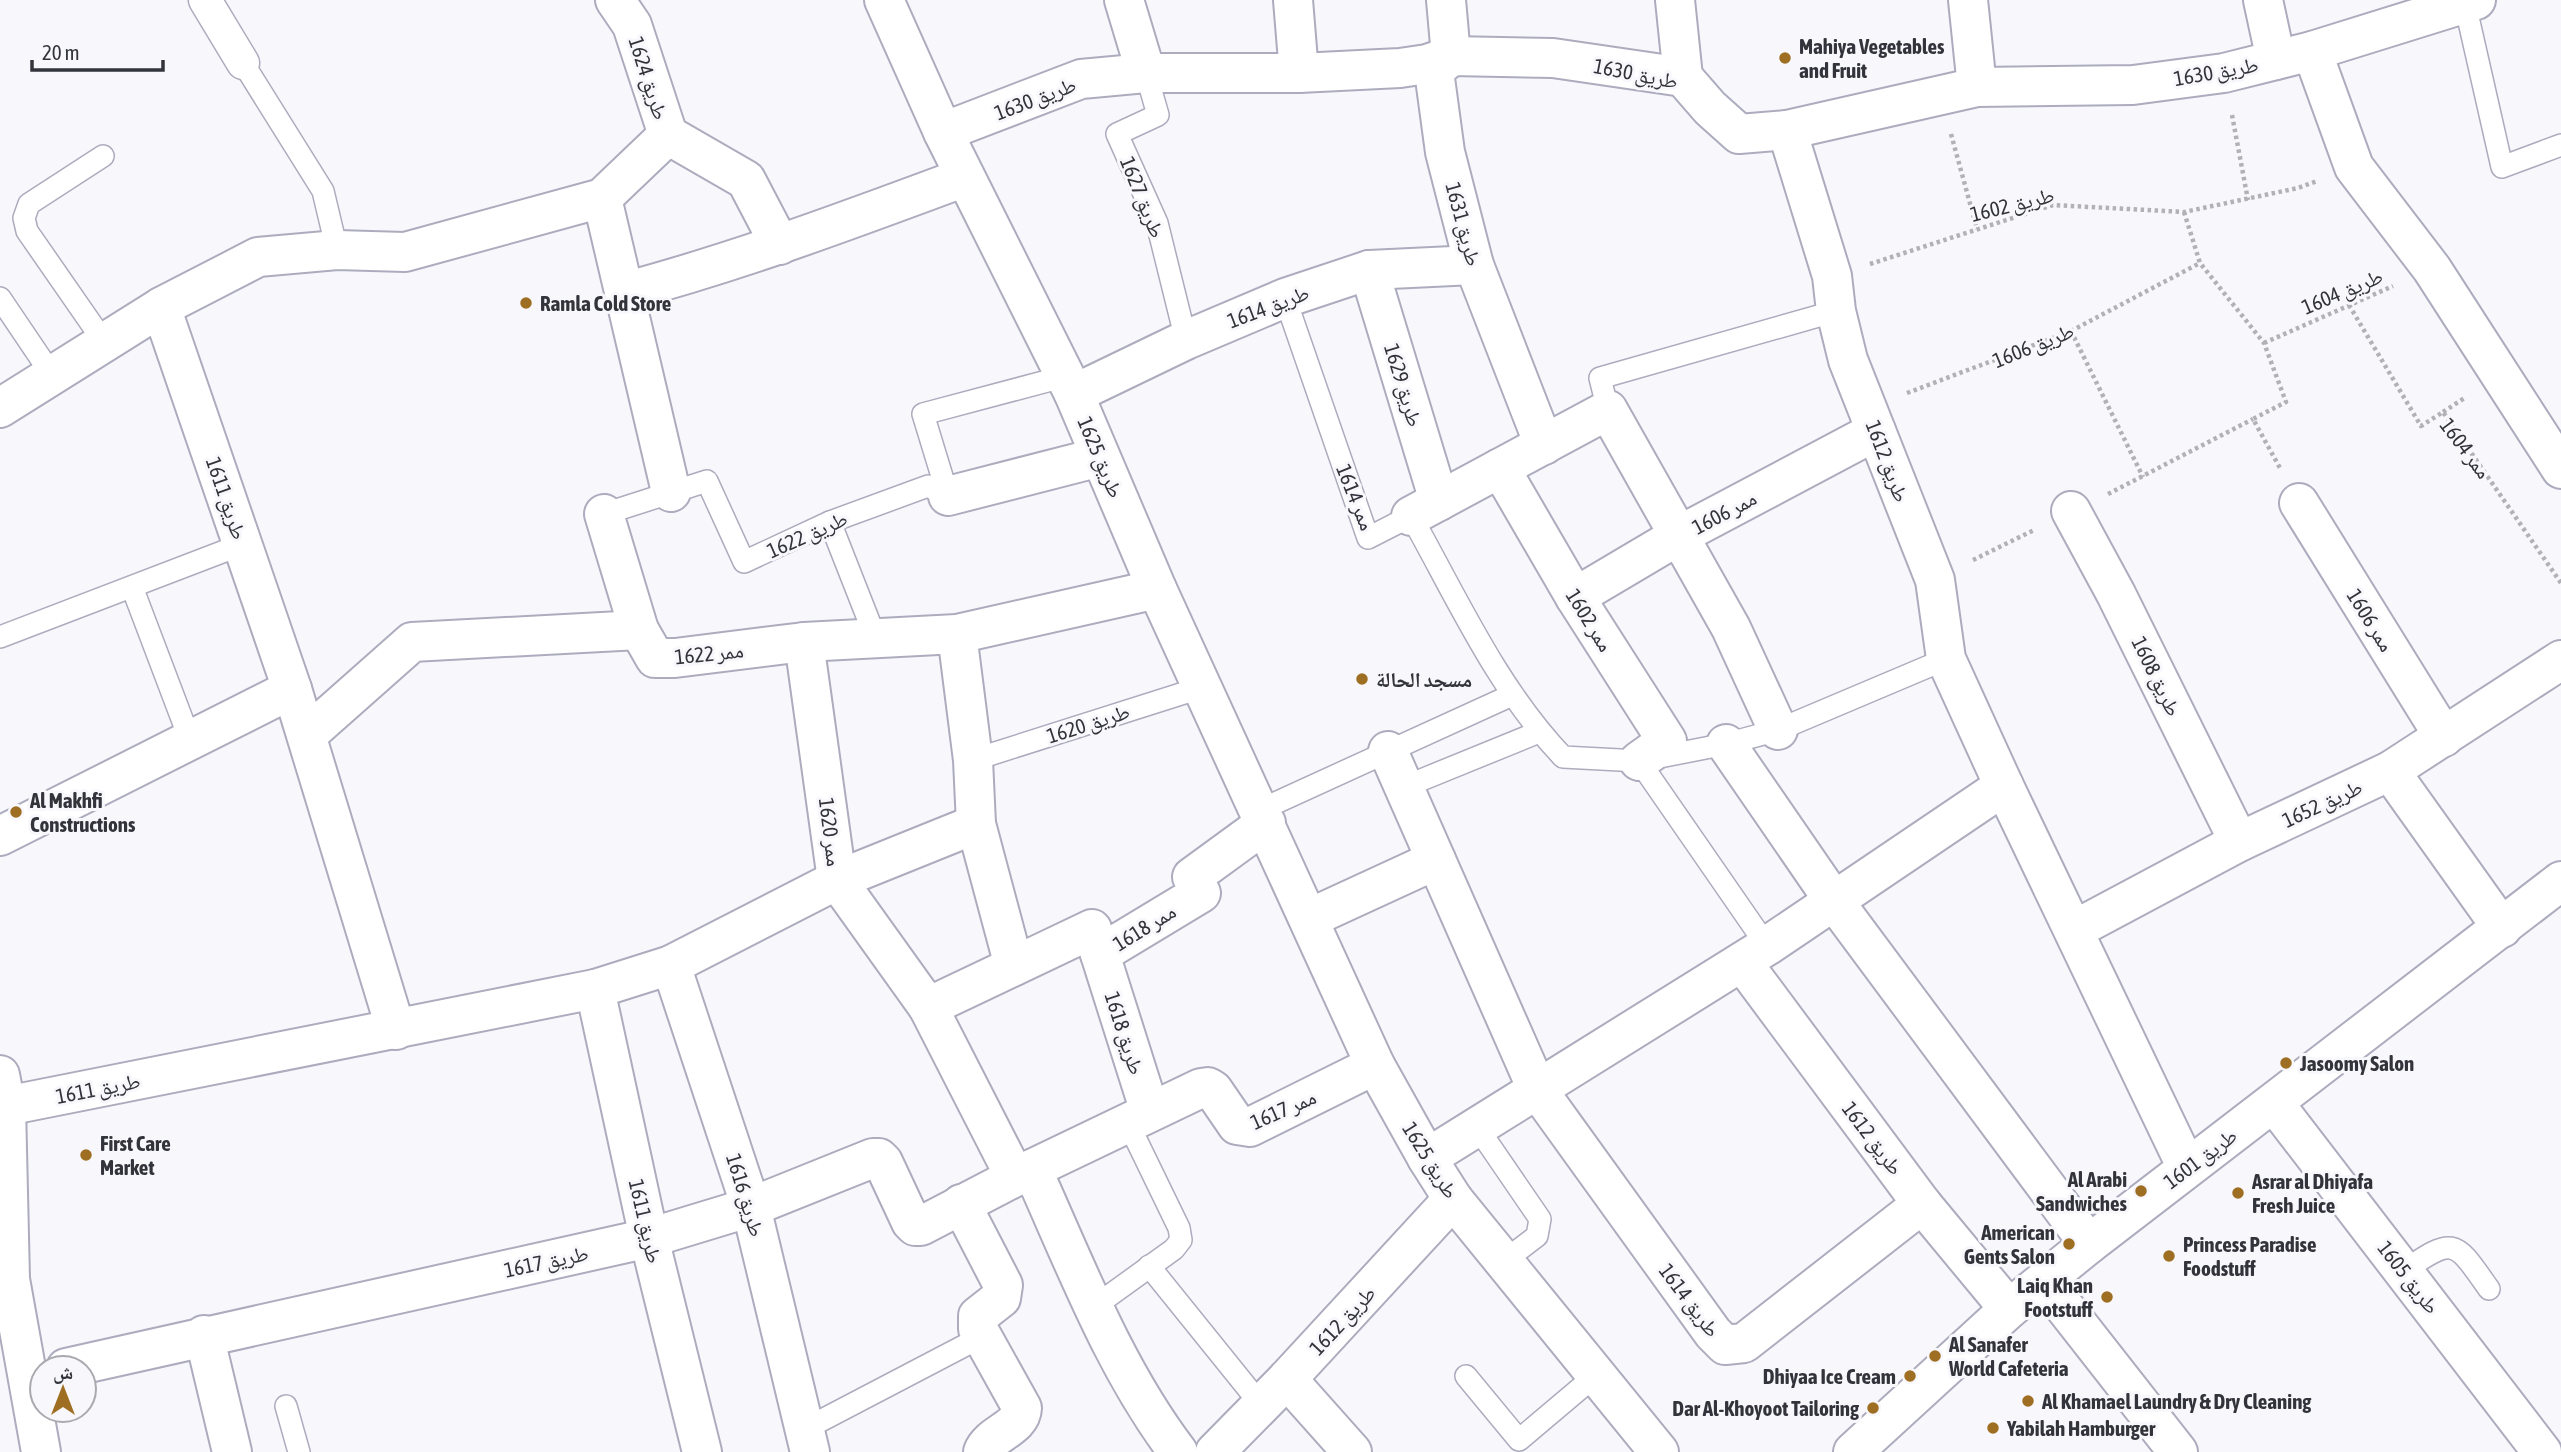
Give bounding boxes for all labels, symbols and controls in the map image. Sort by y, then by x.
scale bar [32,28,163,72]
street label: طريق 1624 [622,34,674,123]
place label: Mahiya Vegetables and Fruit [1799,34,1945,82]
text: 20 m [42,40,80,64]
marker: Mahiya Vegetables and Fruit [1777,50,1793,66]
street label: طريق 1630 [2172,52,2260,92]
street label: طريق 1630 [1591,53,1680,95]
street label: طريق 1630 [991,71,1080,126]
street label: طريق 1627 [1114,153,1170,242]
street label: طريق 1631 [1439,180,1487,269]
street label: طريق 1602 [1968,182,2057,228]
street label: طريق 1604 [2298,263,2387,321]
street label: طريق 1614 [1224,279,1313,334]
place label: Ramla Cold Store [540,291,671,315]
marker: Ramla Cold Store [518,295,534,311]
street label: طريق 1606 [1989,318,2078,374]
street label: طريق 1629 [1378,341,1428,430]
street label: طريق 1625 [1071,413,1129,502]
street label: ممر 1604 [2436,413,2496,483]
street label: طريق 1612 [1860,417,1915,506]
street label: طريق 1611 [200,454,252,543]
street label: ممر 1614 [1332,460,1380,534]
street label: ممر 1606 [1688,485,1760,539]
street label: طريق 1622 [763,506,852,564]
street label: ممر 1602 [1562,584,1618,656]
street label: ممر 1606 [2343,584,2399,656]
street label: طريق 1608 [2126,632,2187,721]
street label: ممر 1622 [673,637,745,669]
place label: مسجد الحالة [1376,667,1472,691]
marker: مسجد الحالة [1354,671,1370,687]
street label: طريق 1620 [1044,698,1133,750]
street label: طريق 1652 [2278,774,2367,834]
place label: Al Makhfi Constructions [29,788,136,836]
street label: ممر 1620 [815,796,847,868]
marker: Al Makhfi Constructions [8,804,24,820]
street label: ممر 1618 [1108,899,1180,955]
street label: طريق 1618 [1098,989,1150,1078]
place label: Jasoomy Salon [2299,1051,2414,1075]
marker: Jasoomy Salon [2278,1055,2294,1071]
street label: طريق 1611 [54,1068,143,1110]
street label: ممر 1617 [1247,1084,1319,1134]
street label: طريق 1612 [1836,1097,1908,1181]
street label: طريق 1625 [1397,1117,1464,1204]
street label: طريق 1601 [2159,1123,2243,1195]
place label: First Care Market [100,1131,171,1179]
marker: First Care Market [78,1147,94,1163]
street label: طريق 1616 [720,1151,770,1240]
place label: Al Arabi Sandwiches [2036,1167,2128,1215]
place label: Asrar al Dhiyafa Fresh Juice [2251,1169,2373,1217]
street label: طريق 1611 [623,1177,667,1266]
marker: Al Arabi Sandwiches [2133,1183,2149,1199]
marker: Asrar al Dhiyafa Fresh Juice [2230,1185,2246,1201]
place label: American Gents Salon [1964,1220,2055,1268]
place label: Princess Paradise Foodstuff [2183,1232,2316,1280]
marker: American Gents Salon [2061,1236,2077,1252]
street label: طريق 1605 [2372,1236,2445,1319]
street label: طريق 1617 [502,1240,591,1284]
marker: Princess Paradise Foodstuff [2161,1248,2177,1264]
street label: طريق 1614 [1653,1259,1725,1343]
place label: Laiq Khan Footstuff [2017,1273,2094,1321]
street label: طريق 1612 [1304,1281,1381,1361]
marker: Laiq Khan Footstuff [2099,1289,2115,1305]
place label: Al Sanafer World Cafeteria [1948,1332,2069,1380]
marker: Al Sanafer World Cafeteria [1927,1348,1943,1364]
north arrow [28,1354,98,1424]
text: ش [53,1361,73,1384]
place label: Dhiyaa Ice Cream [1763,1364,1896,1388]
marker: Dhiyaa Ice Cream [1902,1368,1918,1384]
place label: Al Khamael Laundry & Dry Cleaning [2041,1389,2312,1413]
marker: Al Khamael Laundry & Dry Cleaning [2020,1393,2036,1409]
place label: Dar Al-Khoyoot Tailoring [1672,1396,1860,1420]
marker: Dar Al-Khoyoot Tailoring [1865,1400,1881,1416]
place label: Yabilah Hamburger [2006,1416,2156,1440]
marker: Yabilah Hamburger [1985,1420,2001,1436]

